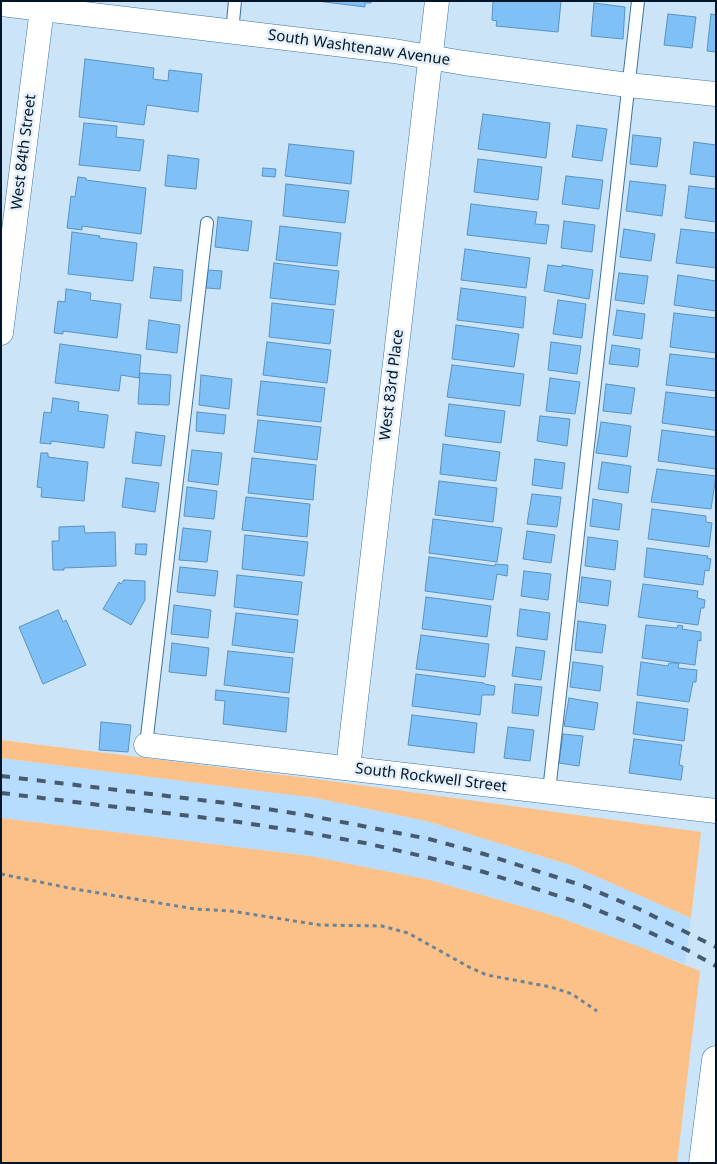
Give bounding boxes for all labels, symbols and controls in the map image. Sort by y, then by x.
street label: South Washtenaw Avenue [267,26,451,70]
street label: West 84th Street [8,93,40,211]
street label: West 83rd Place [376,328,408,442]
street label: South Rockwell Street [354,760,508,796]

